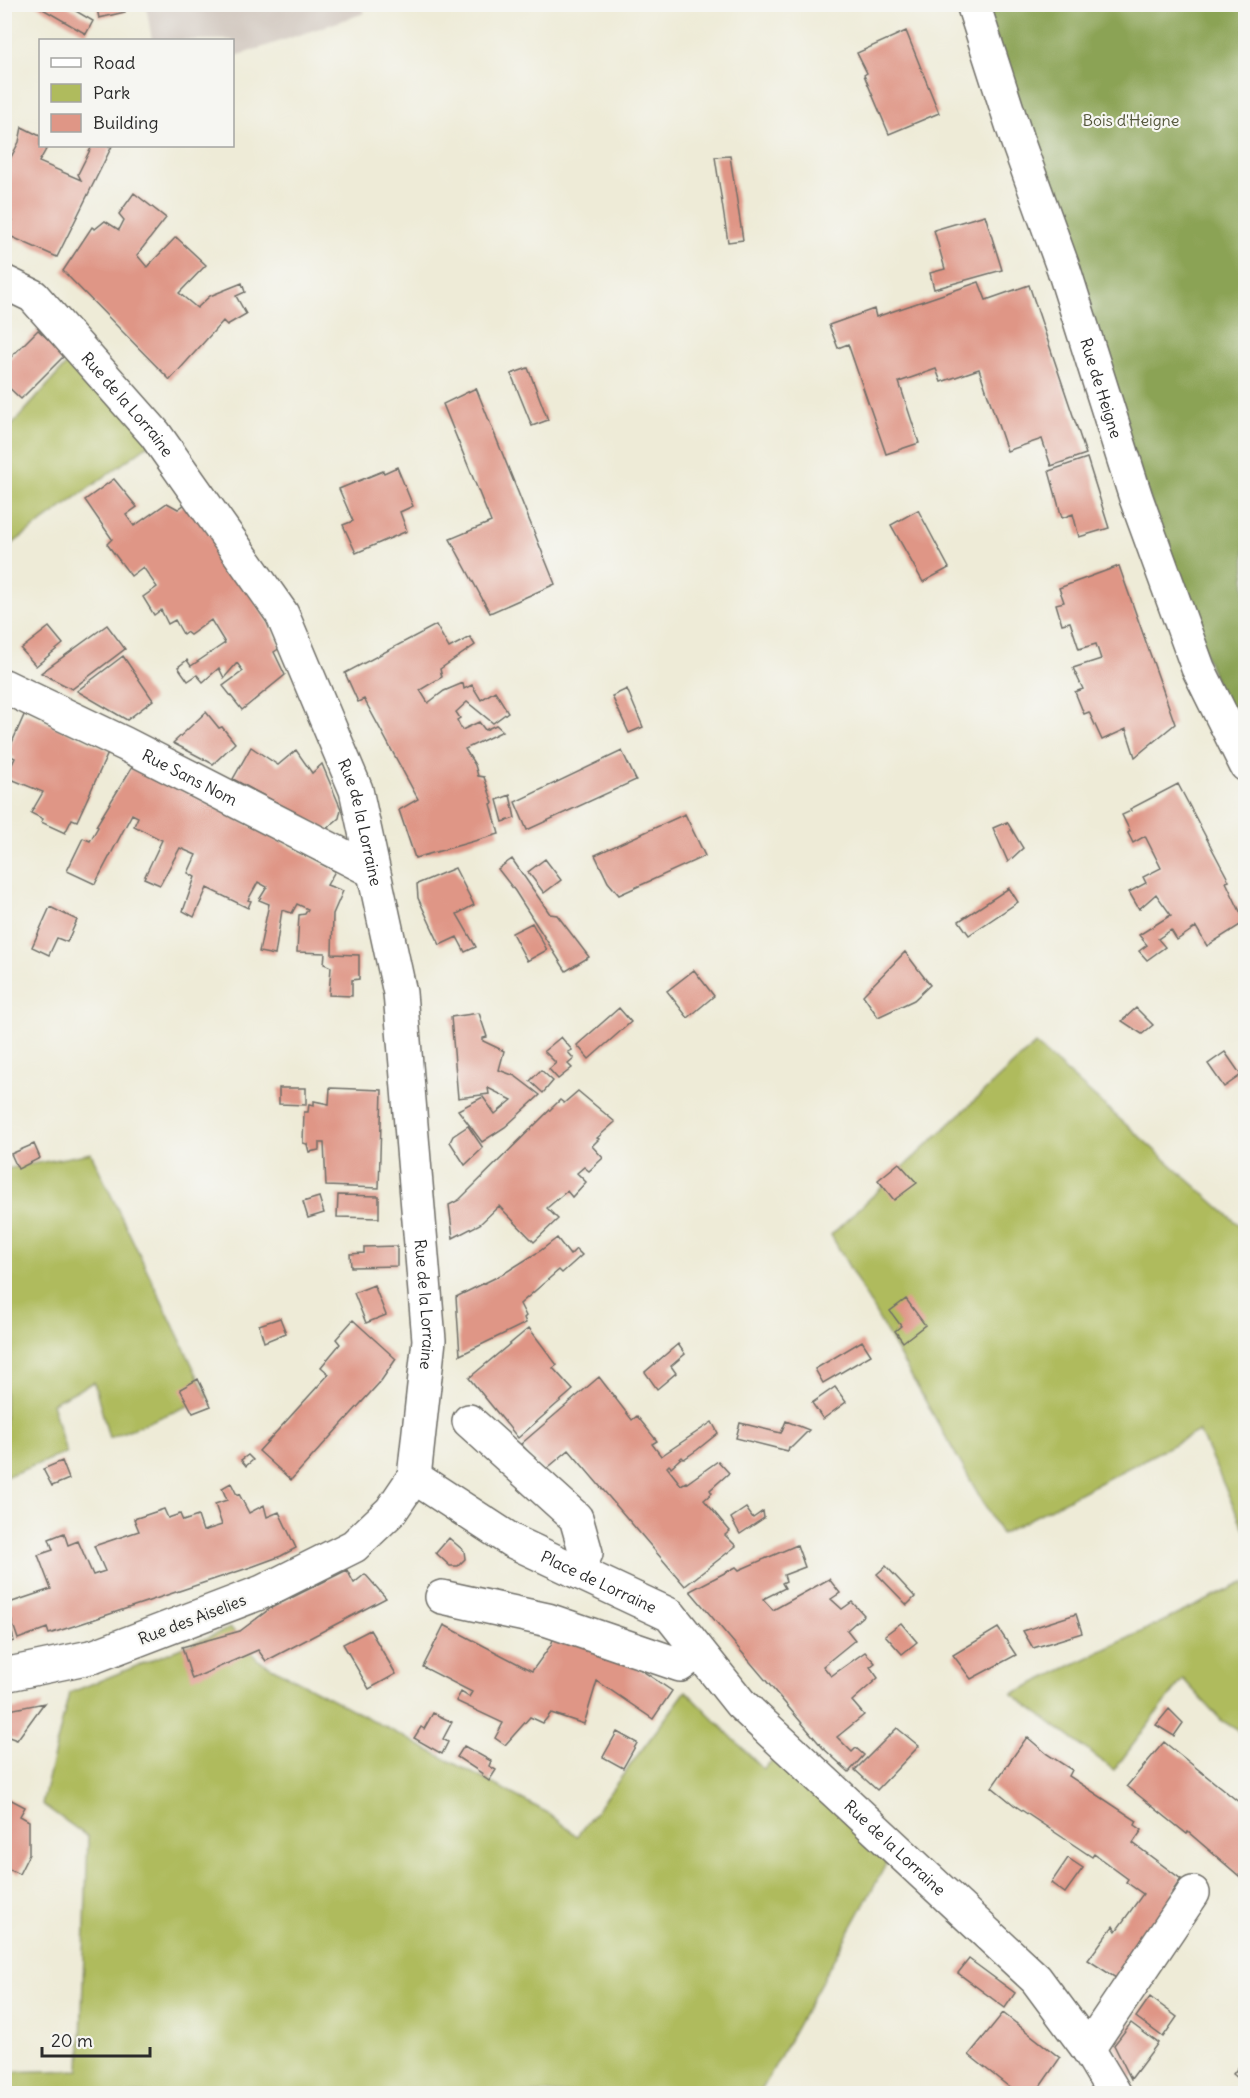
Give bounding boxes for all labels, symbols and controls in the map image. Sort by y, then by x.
legend [39,39,234,147]
text: Road [93,51,136,74]
text: Park [93,81,130,104]
park label: Bois d'Heigne [1083,110,1180,130]
text: Building [93,111,158,134]
street label: Rue de Heigne [1076,335,1126,441]
street label: Rue de la Lorraine [77,348,178,460]
street label: Rue Sans Nom [139,745,241,810]
street label: Rue de la Lorraine [334,756,387,888]
street label: Rue de la Lorraine [411,1238,439,1371]
street label: Place de Lorraine [538,1546,660,1617]
street label: Rue des Aiselies [135,1589,249,1649]
street label: Rue de la Lorraine [840,1796,950,1900]
scale bar [42,2020,150,2058]
text: 20 m [51,2029,93,2052]

